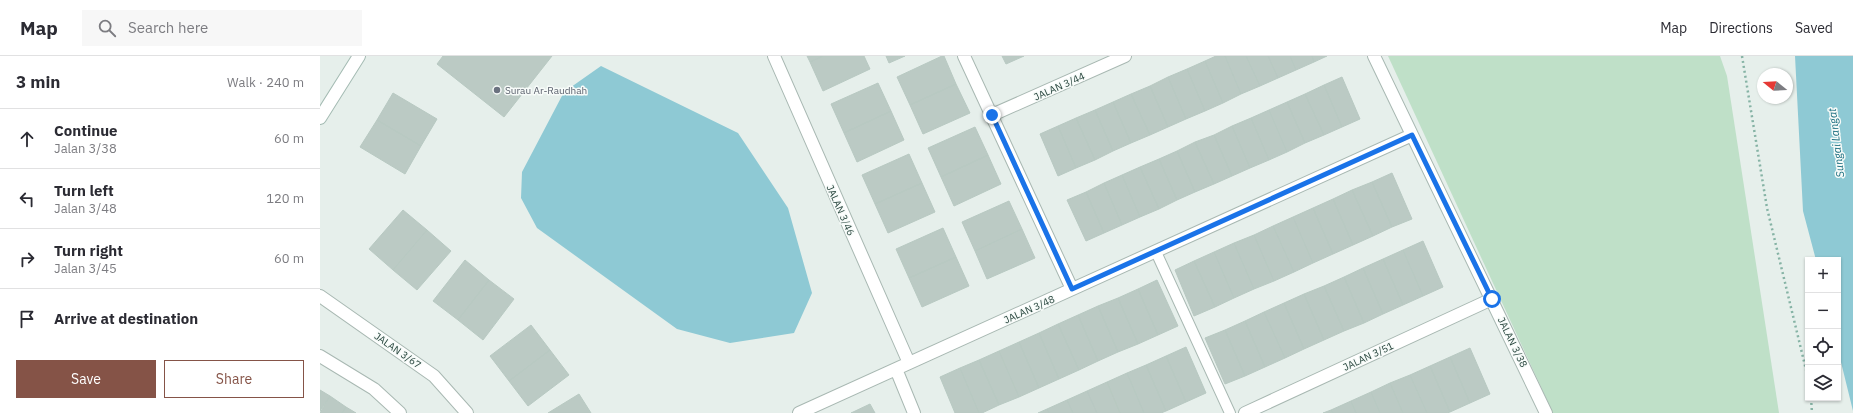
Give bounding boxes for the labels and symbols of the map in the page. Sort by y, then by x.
north arrow [1757,68,1793,104]
street label: JALAN 3/44 [1032,69,1087,103]
place label: Surau Ar-Raudhah [505,84,587,97]
marker: Surau Ar-Raudhah [492,85,502,95]
route end [983,106,1001,124]
water label: Sungai Langat [1825,107,1847,178]
street label: JALAN 3/46 [824,183,858,238]
route start [1483,290,1501,308]
street label: JALAN 3/48 [1002,292,1057,326]
street label: JALAN 3/38 [1495,315,1530,369]
street label: JALAN 3/67 [372,330,424,371]
street label: JALAN 3/51 [1341,339,1396,374]

